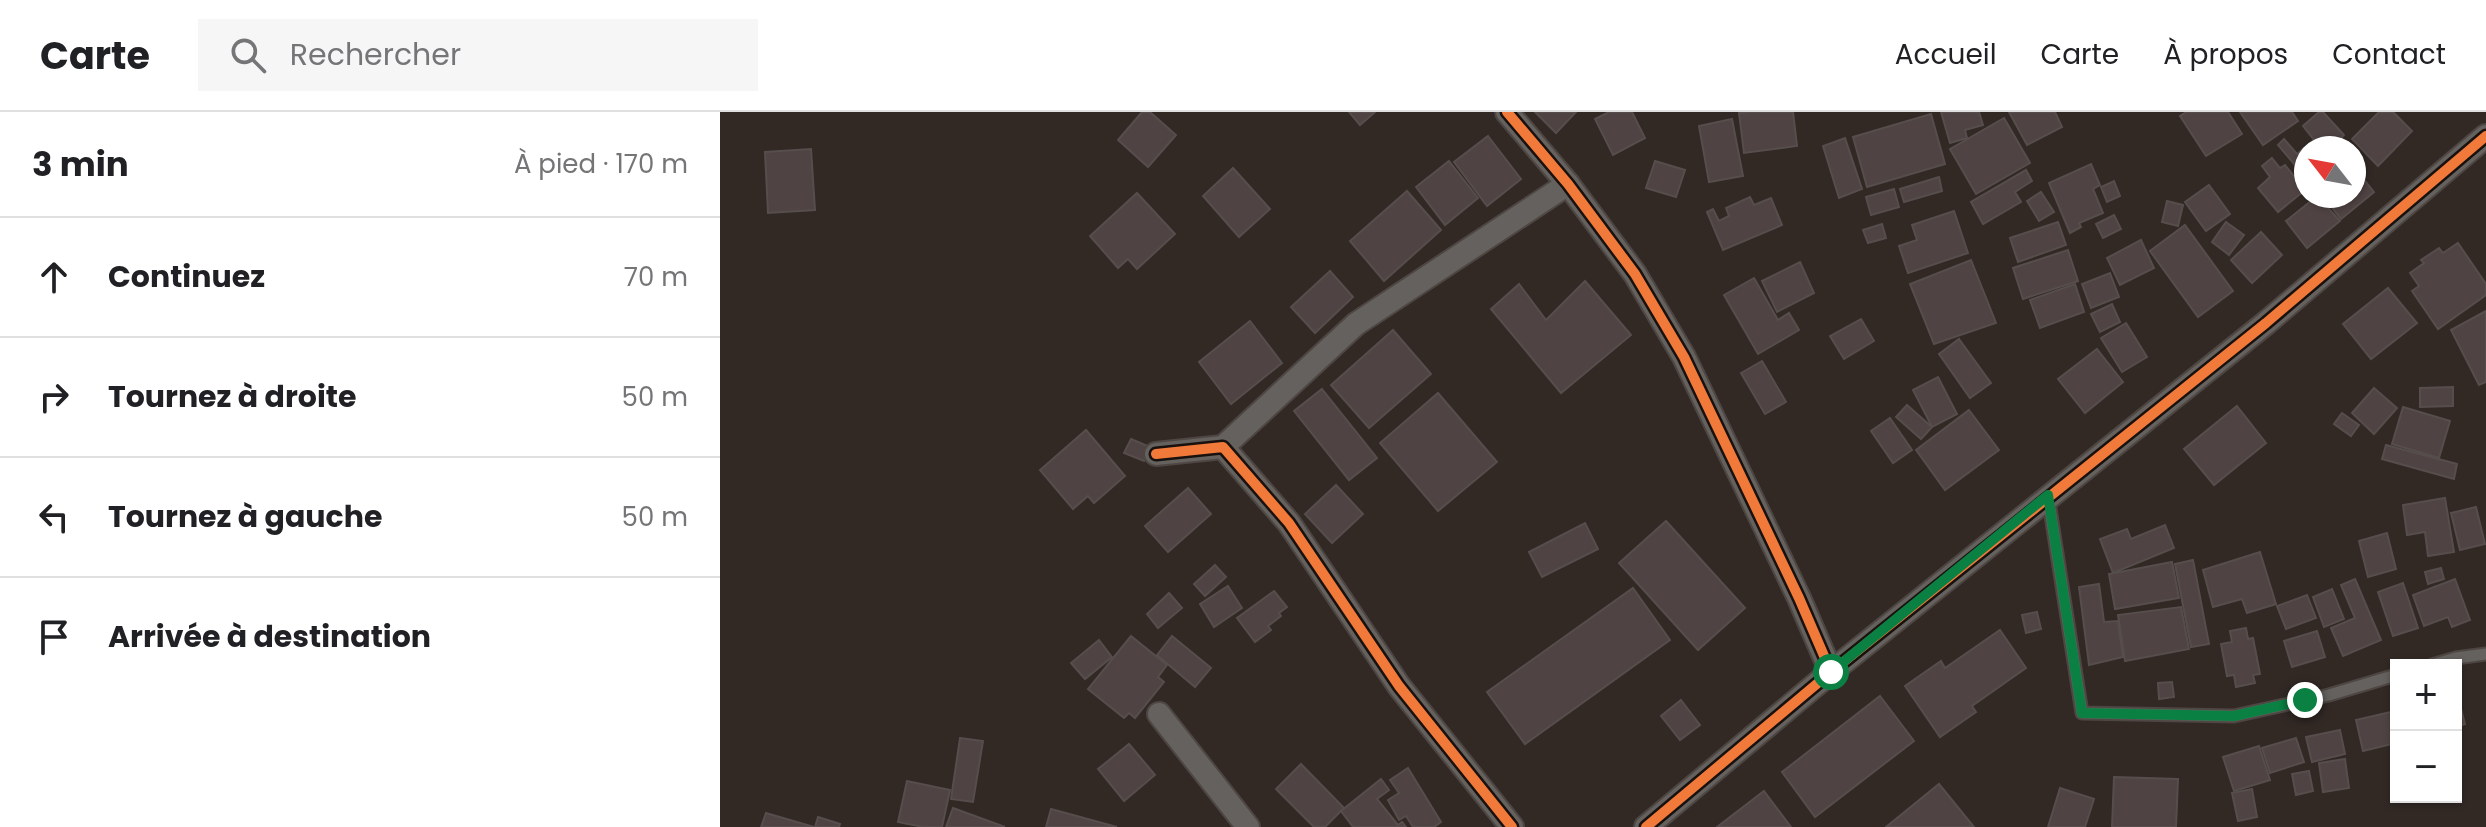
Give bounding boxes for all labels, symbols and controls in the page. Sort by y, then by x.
search box [198,19,758,91]
text: Carte [40,29,150,82]
icon: search [226,33,270,77]
text: Rechercher [290,33,461,76]
text: Accueil [1895,35,1997,74]
text: Carte [2041,35,2119,74]
text: À propos [2163,35,2288,74]
text: Contact [2332,35,2446,74]
north arrow [2294,136,2366,208]
text: 3 min [32,140,129,188]
text: À pied · 170 m [514,146,688,182]
icon: ahead [32,255,76,299]
text: Continuez [108,255,265,298]
text: 70 m [624,259,688,295]
icon: right [32,375,76,419]
text: Tournez à droite [108,375,356,418]
text: 50 m [622,379,688,415]
icon: left [32,495,76,539]
text: Tournez à gauche [108,495,382,538]
text: 50 m [622,499,688,535]
icon: arrive [32,615,76,659]
text: Arrivée à destination [108,615,431,658]
route start [1813,654,1849,690]
map controls [2390,659,2462,803]
button: + [2390,659,2462,731]
route end [2287,682,2323,718]
button: − [2390,731,2462,803]

